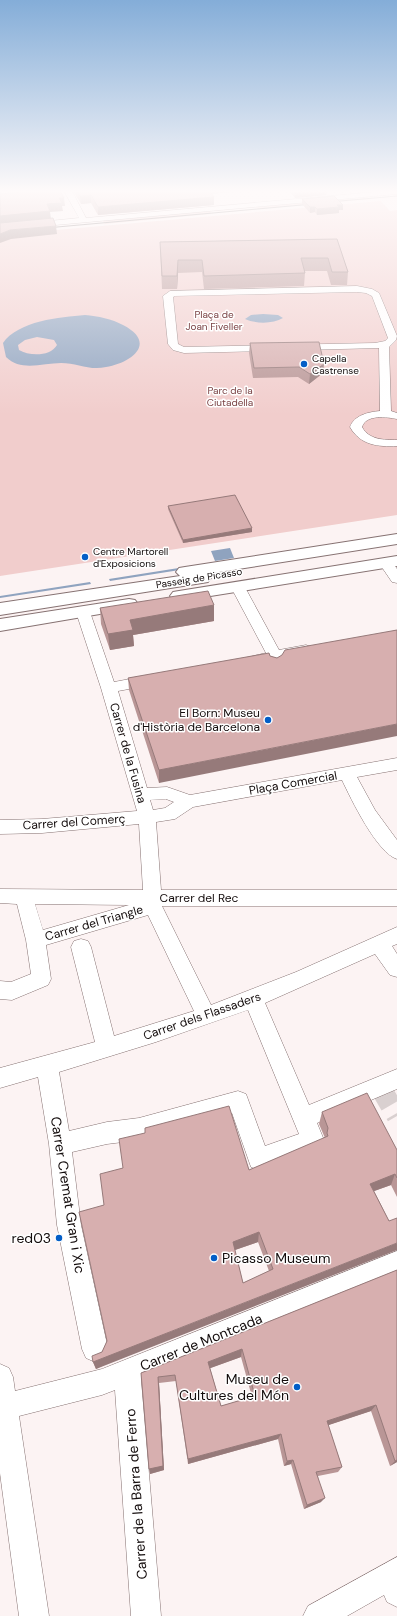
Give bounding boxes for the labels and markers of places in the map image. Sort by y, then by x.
place label: Capella Castrense [312,352,359,377]
marker: Capella Castrense [299,359,309,369]
place label: Centre Martorell d'Exposicions [93,545,168,570]
marker: Centre Martorell d'Exposicions [80,552,90,562]
place label: El Born: Museu d'Història de Barcelona [133,705,260,735]
marker: El Born: Museu d'Història de Barcelona [263,715,273,725]
place label: red03 [12,1229,51,1247]
marker: red03 [54,1233,64,1243]
place label: Picasso Museum [222,1249,330,1267]
marker: Picasso Museum [209,1253,219,1263]
place label: Museu de Cultures del Món [179,1370,289,1404]
marker: Museu de Cultures del Món [292,1382,302,1392]

